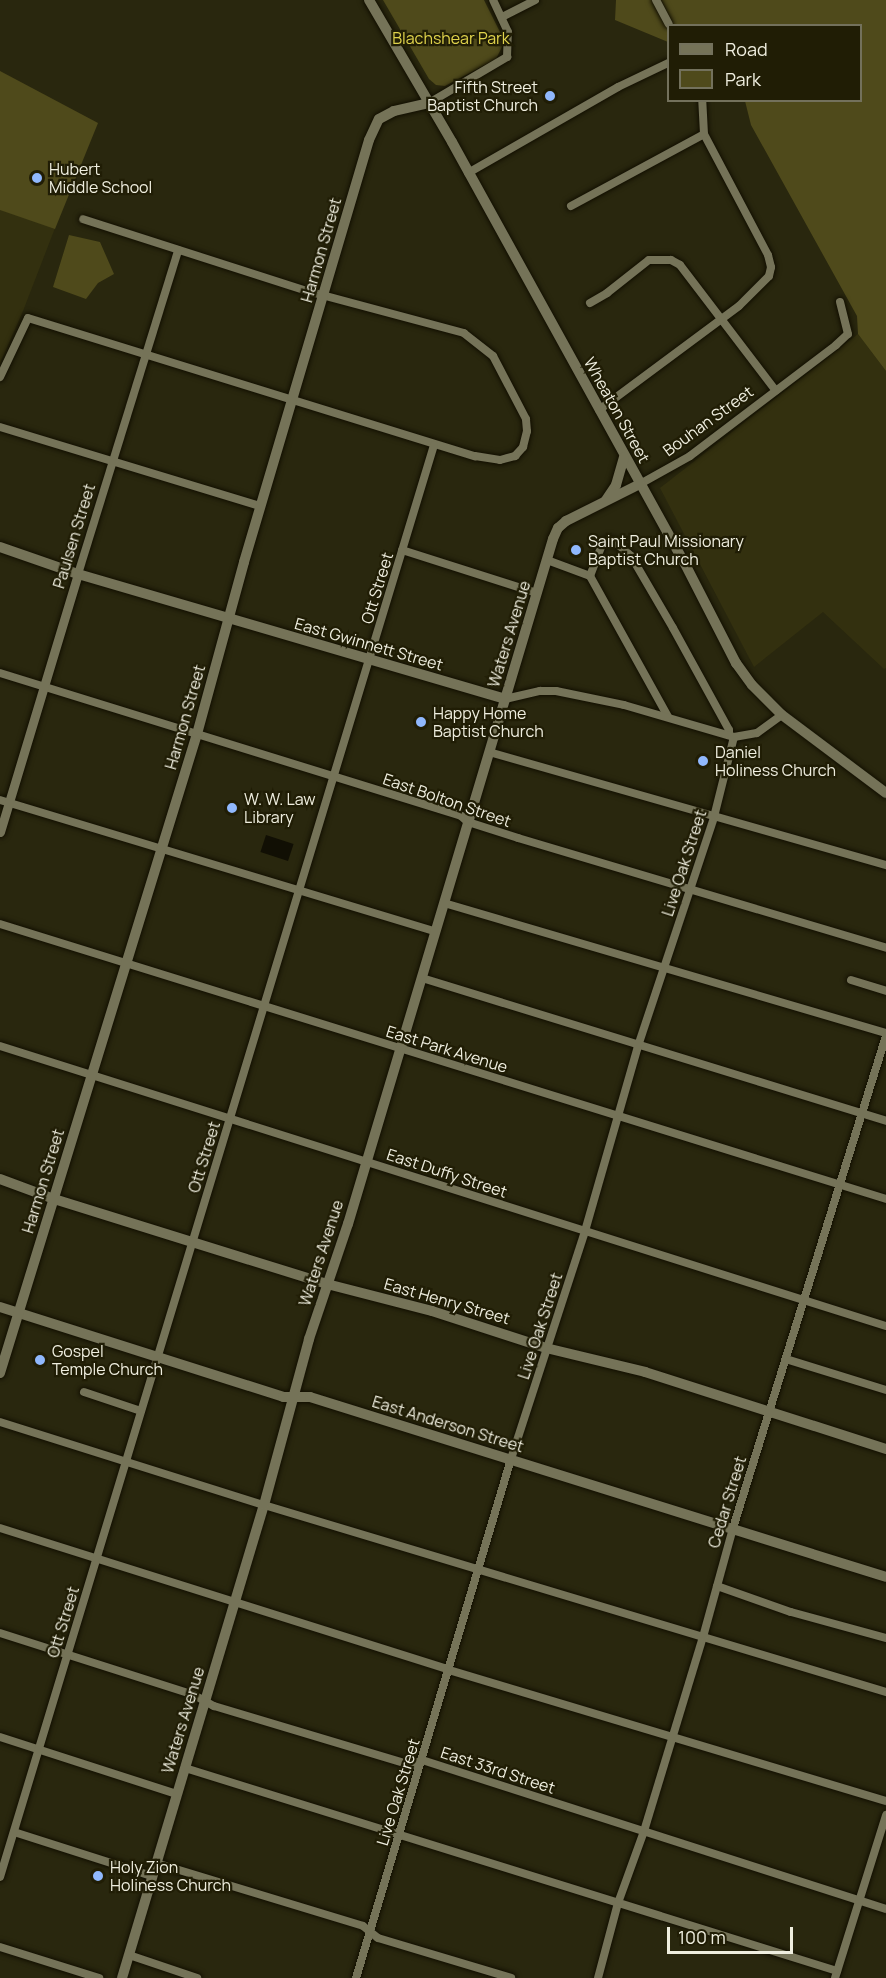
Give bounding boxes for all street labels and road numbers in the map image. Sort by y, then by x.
street label: Harmon Street [297,195,345,305]
street label: Wheaton Street [580,354,654,466]
street label: Bouhan Street [659,382,757,460]
street label: Paulsen Street [49,481,99,591]
street label: Ott Street [357,550,397,626]
street label: Waters Avenue [484,578,534,690]
street label: East Gwinnett Street [292,614,446,674]
street label: Harmon Street [161,662,209,772]
street label: East Bolton Street [380,769,514,831]
street label: Live Oak Street [658,807,710,919]
street label: East Park Avenue [384,1021,510,1077]
street label: Ott Street [184,1119,224,1195]
street label: Harmon Street [18,1126,68,1236]
street label: East Duffy Street [384,1144,510,1202]
street label: Waters Avenue [295,1198,347,1308]
street label: Live Oak Street [514,1270,566,1382]
street label: East Henry Street [382,1274,512,1328]
street label: East Anderson Street [370,1392,526,1456]
street label: Cedar Street [704,1454,750,1550]
street label: Ott Street [43,1584,83,1660]
street label: Waters Avenue [158,1664,208,1776]
street label: Live Oak Street [373,1736,423,1848]
street label: East 33rd Street [438,1742,558,1798]

